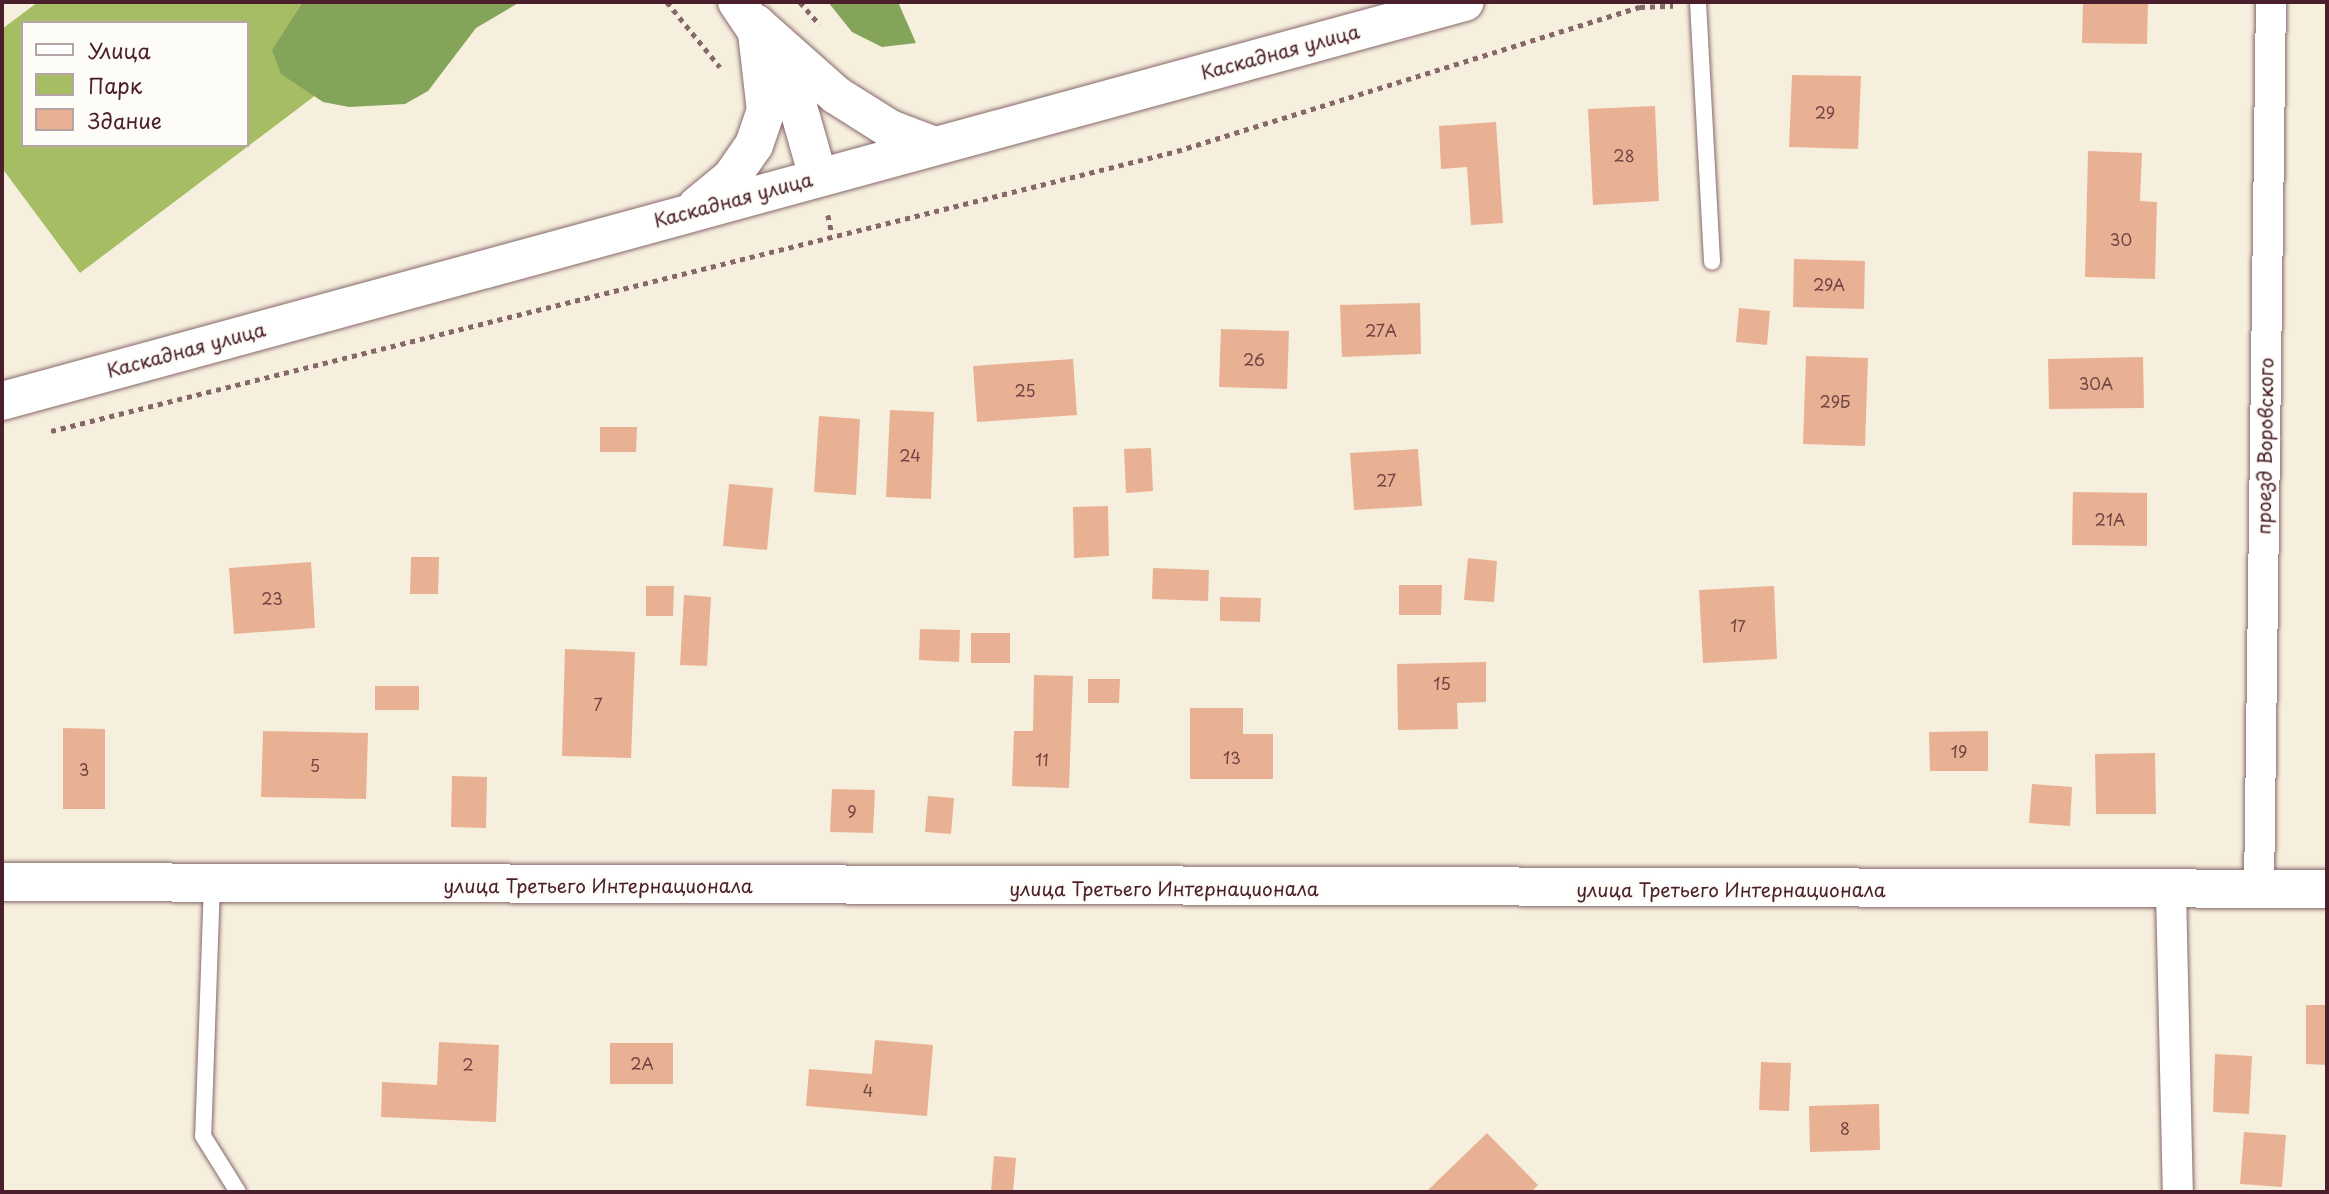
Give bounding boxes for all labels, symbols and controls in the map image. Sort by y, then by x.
street label: Каскадная улица [1197,20,1363,84]
legend [21,21,248,147]
text: Улица [88,34,151,66]
text: Парк [88,69,142,101]
house number: 29 [1815,102,1835,122]
text: Здание [88,104,162,136]
house number: 28 [1613,145,1635,165]
street label: Каскадная улица [650,168,816,232]
house number: 30 [2110,229,2132,249]
house number: 29А [1813,274,1845,294]
street label: Каскадная улица [103,318,269,382]
house number: 27А [1365,320,1397,340]
house number: 26 [1243,349,1265,369]
street label: проезд Воровского [2252,357,2278,535]
house number: 30А [2079,373,2113,393]
house number: 25 [1014,380,1036,400]
house number: 29Б [1820,391,1850,411]
house number: 24 [899,445,921,465]
house number: 27 [1376,470,1396,490]
house number: 21А [2095,509,2125,529]
house number: 23 [261,588,283,608]
house number: 17 [1730,615,1746,635]
house number: 15 [1433,673,1451,693]
house number: 7 [593,694,603,714]
house number: 19 [1951,741,1967,761]
house number: 13 [1223,747,1241,767]
house number: 11 [1035,749,1049,769]
house number: 5 [310,755,320,775]
house number: 3 [79,759,89,779]
house number: 9 [847,801,857,821]
street label: улица Третьего Интернационала [442,875,754,897]
street label: улица Третьего Интернационала [1008,878,1320,900]
street label: улица Третьего Интернационала [1575,879,1887,901]
house number: 2А [630,1053,654,1073]
house number: 2 [462,1054,474,1074]
house number: 4 [863,1080,873,1100]
house number: 8 [1840,1118,1850,1138]

